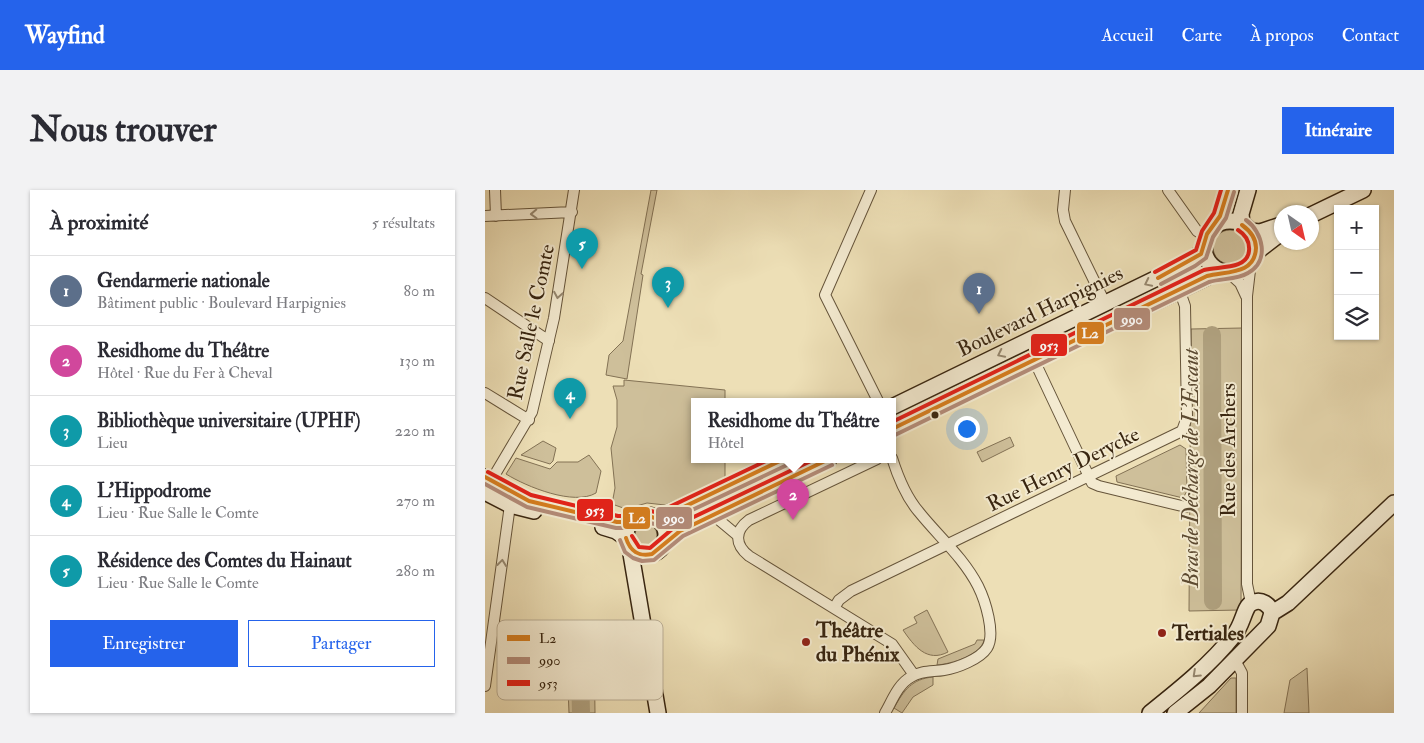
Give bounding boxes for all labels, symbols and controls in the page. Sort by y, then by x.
text: Wayfind [25,20,105,51]
text: Accueil [1101,24,1154,47]
text: Carte [1182,24,1222,47]
text: À propos [1250,24,1314,47]
text: Contact [1342,24,1399,47]
button: Itinéraire [1282,107,1394,154]
text: Nous trouver [30,108,217,152]
north arrow [1274,205,1319,250]
map controls [1334,205,1379,340]
button: + [1334,205,1379,250]
one-way arrow [530,208,538,219]
text: À proximité [50,209,148,236]
text: 5 résultats [372,213,435,233]
pin: 5 [566,228,598,269]
street label: Rue Salle le Comte [502,241,561,403]
button: − [1334,250,1379,295]
street label: Boulevard Harpignies [953,260,1128,363]
pin: 3 [652,267,684,308]
text: Gendarmerie nationale [97,269,270,293]
pin: 1 [963,273,995,314]
one-way arrow [1144,276,1153,286]
text: 1 [63,281,69,301]
text: 80 m [404,281,435,301]
one-way arrow [553,290,563,299]
text: Bâtiment public · Boulevard Harpignies [97,293,346,313]
button: layers [1334,295,1379,340]
line badge: 990 [1113,307,1151,331]
text: 990 [1119,311,1143,328]
line badge: L2 [1076,321,1105,345]
text: L2 [1081,325,1099,342]
line badge: 953 [1030,333,1068,357]
text: 953 [1038,337,1058,354]
text: Residhome du Théâtre [97,339,269,363]
one-way arrow [998,347,1007,357]
water label: Bras de Décharge de L'Escaut [1177,347,1205,589]
text: 2 [62,351,70,371]
text: 130 m [399,351,435,371]
text: Hôtel · Rue du Fer à Cheval [97,363,273,383]
pin: 4 [554,378,586,419]
street label: Rue des Archers [1215,383,1242,517]
popup [691,398,896,463]
text: Bibliothèque universitaire (UPHF) [97,409,360,433]
text: Residhome du Théâtre [707,409,880,433]
unlabelled marker [930,410,940,420]
your location [954,416,980,442]
text: 3 [63,421,69,441]
text: 220 m [395,421,435,441]
street label: Rue Henry Derycke [982,421,1144,518]
text: Lieu [97,433,128,453]
text: Hôtel [707,433,744,453]
text: L'Hippodrome [97,479,211,503]
pin: 2 [777,479,809,520]
text: 4 [62,491,70,511]
text: 270 m [396,491,435,511]
line badge: 953 [576,498,614,522]
text: 953 [584,502,604,519]
text: Lieu · Rue Salle le Comte [97,503,259,523]
line badge: L2 [622,506,651,530]
line badge: 990 [655,506,693,530]
text: L2 [628,510,646,527]
text: 990 [661,510,685,527]
text: Résidence des Comtes du Hainaut [97,549,352,573]
one-way arrow [496,559,507,567]
text: 5 [62,561,70,581]
text: 280 m [395,561,435,581]
text: Lieu · Rue Salle le Comte [97,573,259,593]
place label: Théâtre du Phénix [815,617,900,668]
button: Enregistrer [50,620,238,667]
button: Partager [248,620,435,667]
legend [497,620,663,700]
place label: Tertiales [1171,620,1244,647]
marker: Tertiales [1156,627,1168,639]
text: L2 [539,630,556,647]
marker: Théâtre du Phénix [800,636,812,648]
text: 990 [538,652,561,669]
one-way arrow [1193,668,1202,677]
text: 953 [538,675,558,692]

